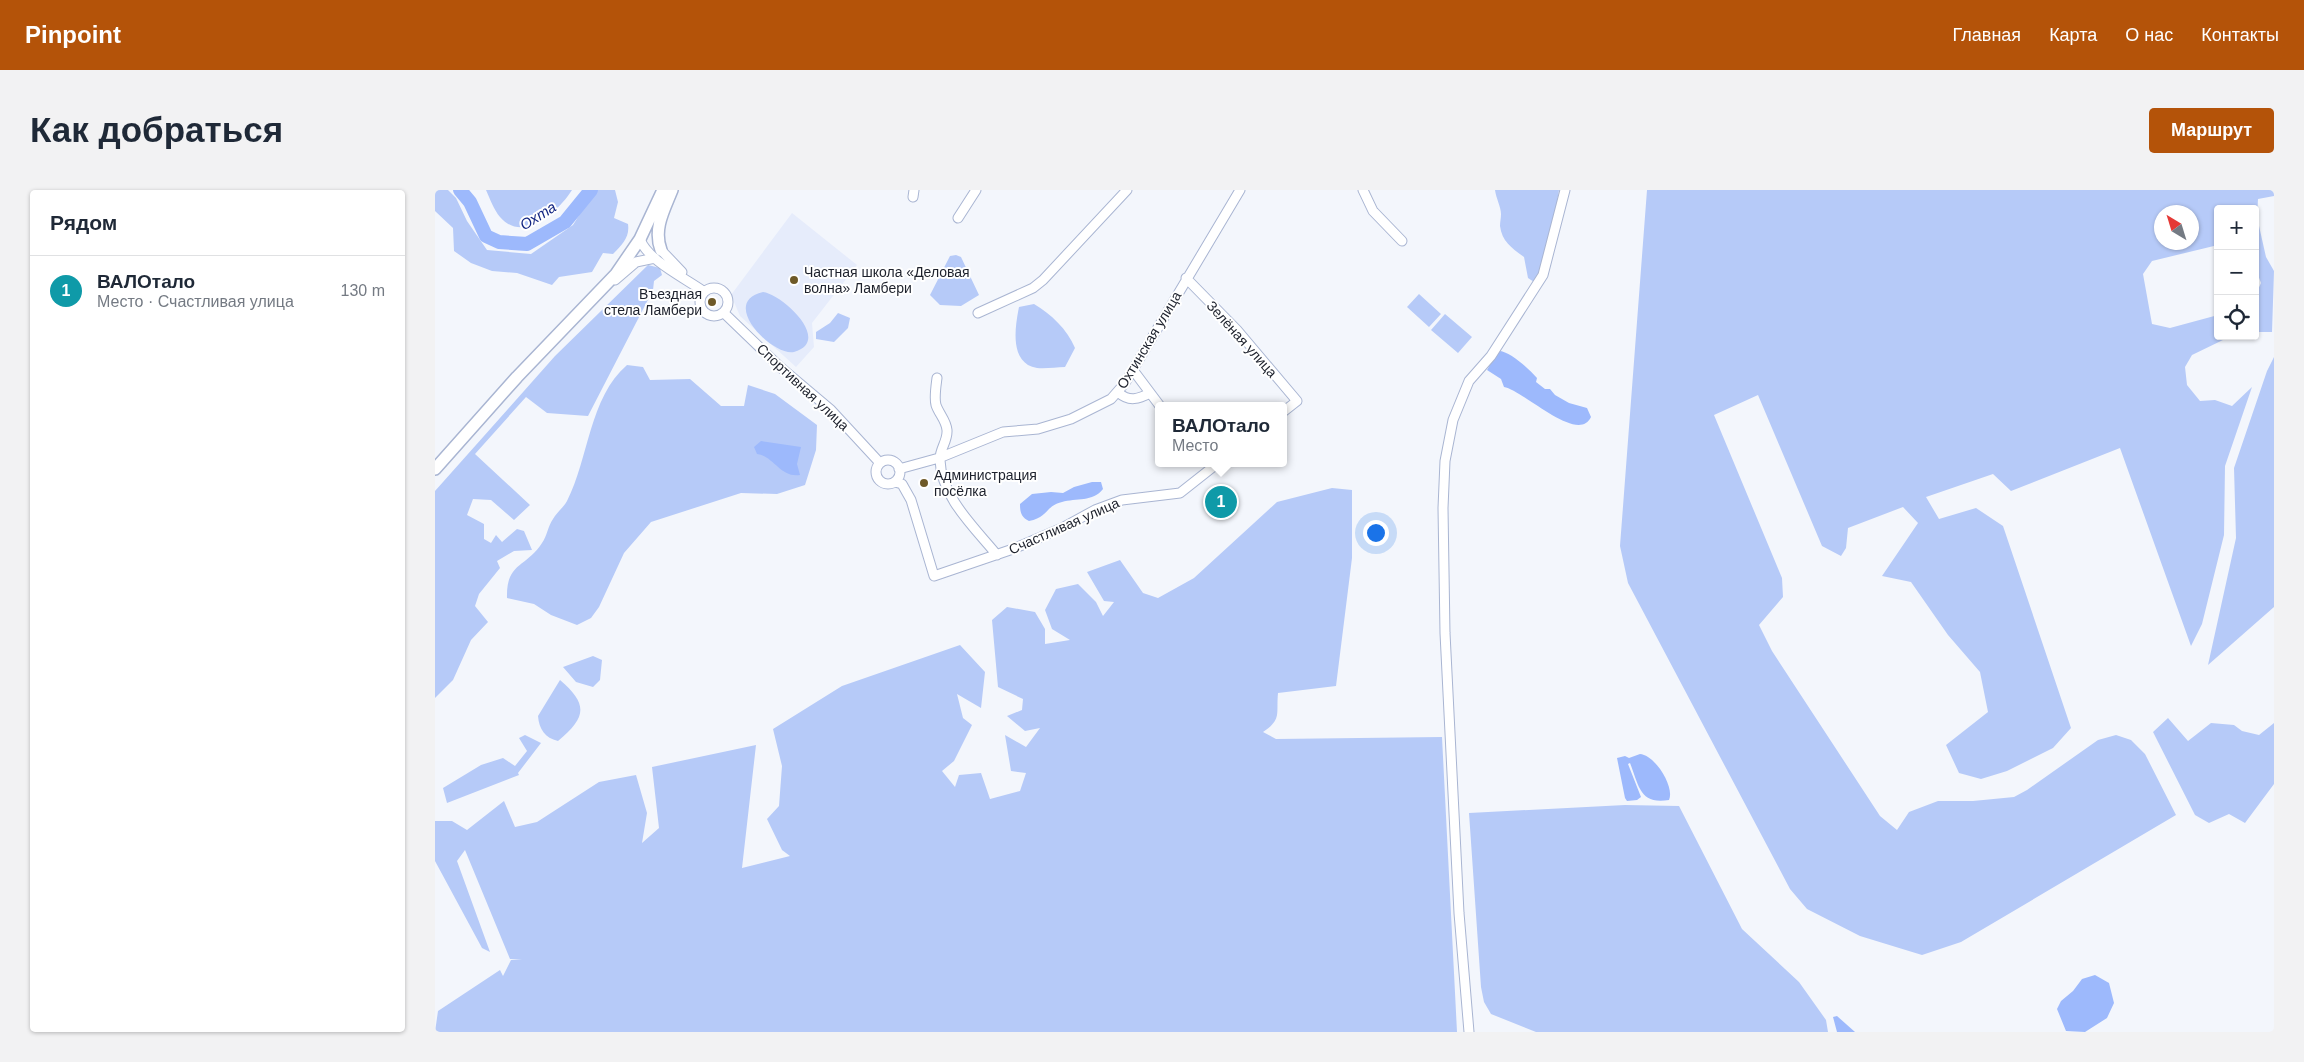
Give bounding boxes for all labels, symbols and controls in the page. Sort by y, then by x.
text: Pinpoint [25,21,121,48]
text: Главная [1953,25,2021,45]
text: Карта [2049,25,2097,45]
text: О нас [2125,25,2173,45]
text: Контакты [2201,25,2279,45]
button: Маршрут [2149,108,2274,153]
text: Как добраться [30,110,283,149]
water label: Охта [516,198,559,233]
north arrow [2154,205,2199,250]
map controls [2214,205,2259,340]
button: + [2214,205,2259,250]
text: Рядом [50,211,117,234]
button: − [2214,250,2259,295]
place label: Частная школа «Деловая волна» Ламбери [804,264,970,296]
text: ВАЛОтало [97,271,195,292]
marker: Частная школа «Деловая волна» Ламбери [788,274,800,286]
text: 1 [62,282,70,299]
text: 130 m [341,282,385,299]
place label: Въездная стела Ламбери [604,286,702,318]
street label: Охтинская улица [1114,288,1184,392]
text: Место · Счастливая улица [97,293,294,310]
button: locate [2214,295,2259,340]
marker: Въездная стела Ламбери [706,296,718,308]
street label: Зелёная улица [1204,298,1281,381]
street label: Спортивная улица [754,340,853,434]
popup [1155,402,1287,467]
text: ВАЛОтало [1172,415,1270,436]
text: Место [1172,437,1218,454]
place label: Администрация посёлка [934,467,1037,499]
marker: Администрация посёлка [918,477,930,489]
pin: 1 [1205,483,1237,521]
street label: Счастливая улица [1006,494,1122,558]
your location [1363,520,1389,546]

